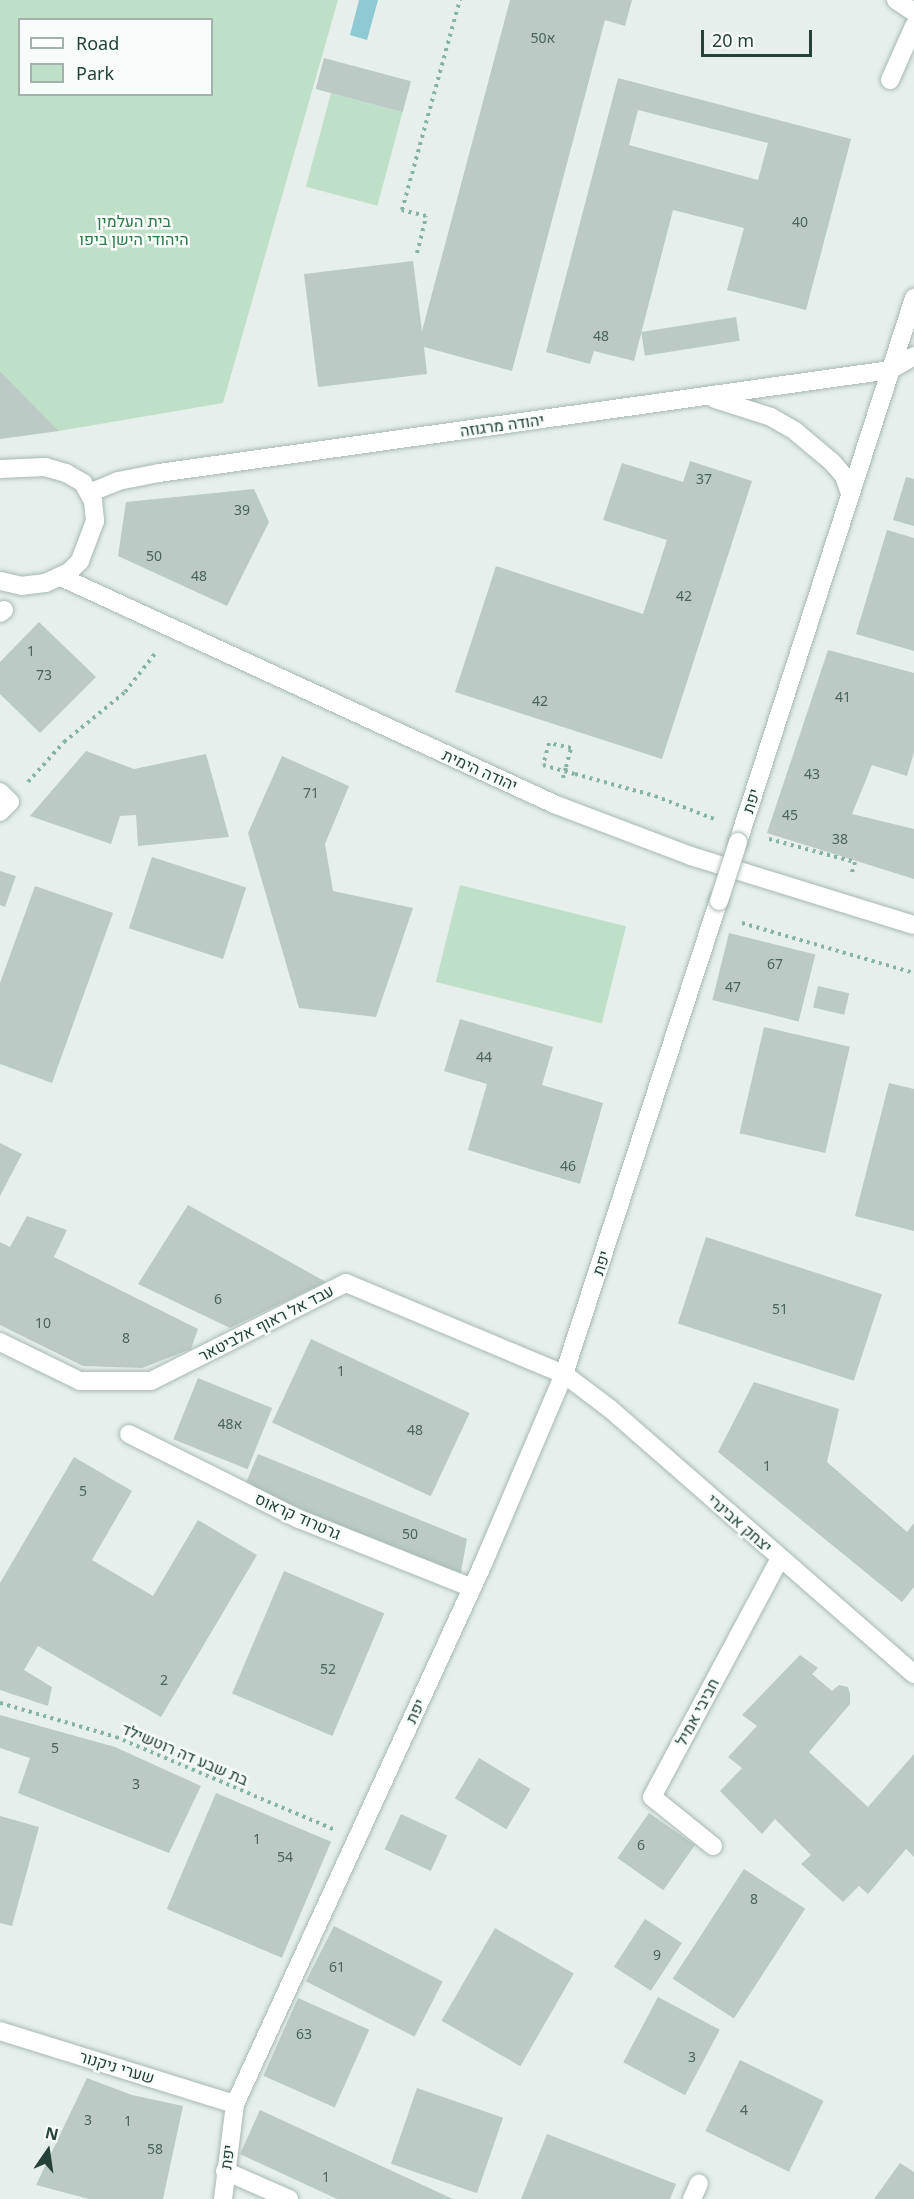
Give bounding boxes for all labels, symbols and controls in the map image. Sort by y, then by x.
legend [18,18,213,96]
scale bar [704,18,815,56]
text: 20 m [712,28,754,52]
house number: 50א [531,30,555,46]
text: Road [76,31,119,55]
text: Park [76,61,114,85]
park label: בית העלמין היהודי הישן ביפו [79,211,189,249]
house number: 40 [792,214,808,230]
house number: 48 [593,328,609,344]
street label: יהודה מרגוזה [459,410,545,440]
house number: 37 [696,471,712,487]
house number: 39 [234,502,250,518]
house number: 50 [146,548,162,564]
house number: 48 [191,568,207,584]
house number: 42 [676,588,692,604]
house number: 1 [27,643,35,659]
house number: 73 [36,667,52,683]
house number: 41 [835,689,851,705]
house number: 42 [532,693,548,709]
street label: יהודה הימית [440,745,520,795]
house number: 43 [804,766,820,782]
house number: 71 [303,785,319,801]
street label: יפת [738,786,764,816]
house number: 45 [782,807,798,823]
house number: 38 [832,831,848,847]
house number: 67 [767,956,783,972]
house number: 47 [725,979,741,995]
house number: 44 [476,1049,492,1065]
house number: 46 [560,1158,576,1174]
street label: יפת [588,1248,614,1278]
street label: עבד אל ראוף אלביטאר [195,1281,337,1365]
house number: 6 [214,1291,222,1307]
house number: 51 [772,1301,788,1317]
house number: 10 [35,1315,51,1331]
house number: 8 [122,1330,130,1346]
house number: 1 [337,1363,345,1379]
house number: 48א [218,1416,242,1432]
house number: 48 [407,1422,423,1438]
house number: 1 [763,1458,771,1474]
house number: 5 [79,1483,87,1499]
street label: גרטרוד קראוס [252,1489,344,1543]
street label: יצחק אבינרי [704,1490,776,1556]
house number: 50 [402,1526,418,1542]
house number: 52 [320,1661,336,1677]
house number: 2 [160,1672,168,1688]
street label: חביבי אמיל [671,1675,723,1749]
street label: יפת [401,1696,429,1726]
street label: בת שבע דה רוטשילד [119,1719,251,1789]
house number: 5 [51,1740,59,1756]
house number: 3 [132,1776,140,1792]
house number: 1 [253,1831,261,1847]
house number: 6 [637,1837,645,1853]
house number: 54 [277,1849,293,1865]
house number: 8 [750,1891,758,1907]
house number: 9 [653,1947,661,1963]
house number: 61 [329,1959,345,1975]
house number: 63 [296,2026,312,2042]
street label: שערי ניקנור [77,2046,157,2088]
house number: 3 [688,2049,696,2065]
house number: 4 [740,2102,748,2118]
house number: 3 [84,2112,92,2128]
house number: 1 [124,2113,132,2129]
north arrow [18,2121,78,2181]
text: N [43,2121,61,2146]
house number: 58 [147,2141,163,2157]
street label: יפת [216,2143,238,2171]
house number: 1 [322,2169,330,2185]

